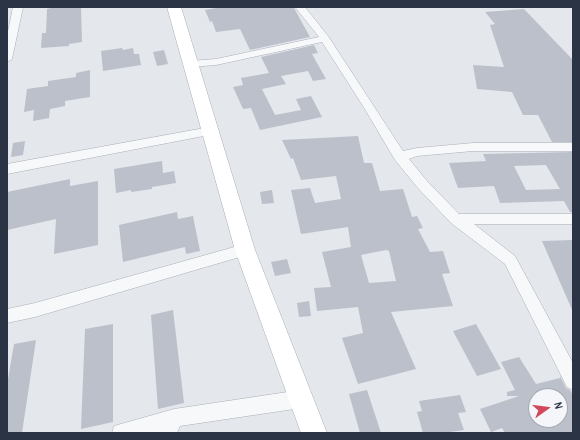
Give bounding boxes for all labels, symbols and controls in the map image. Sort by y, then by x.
north arrow [528,388,568,428]
text: N [551,400,566,410]

